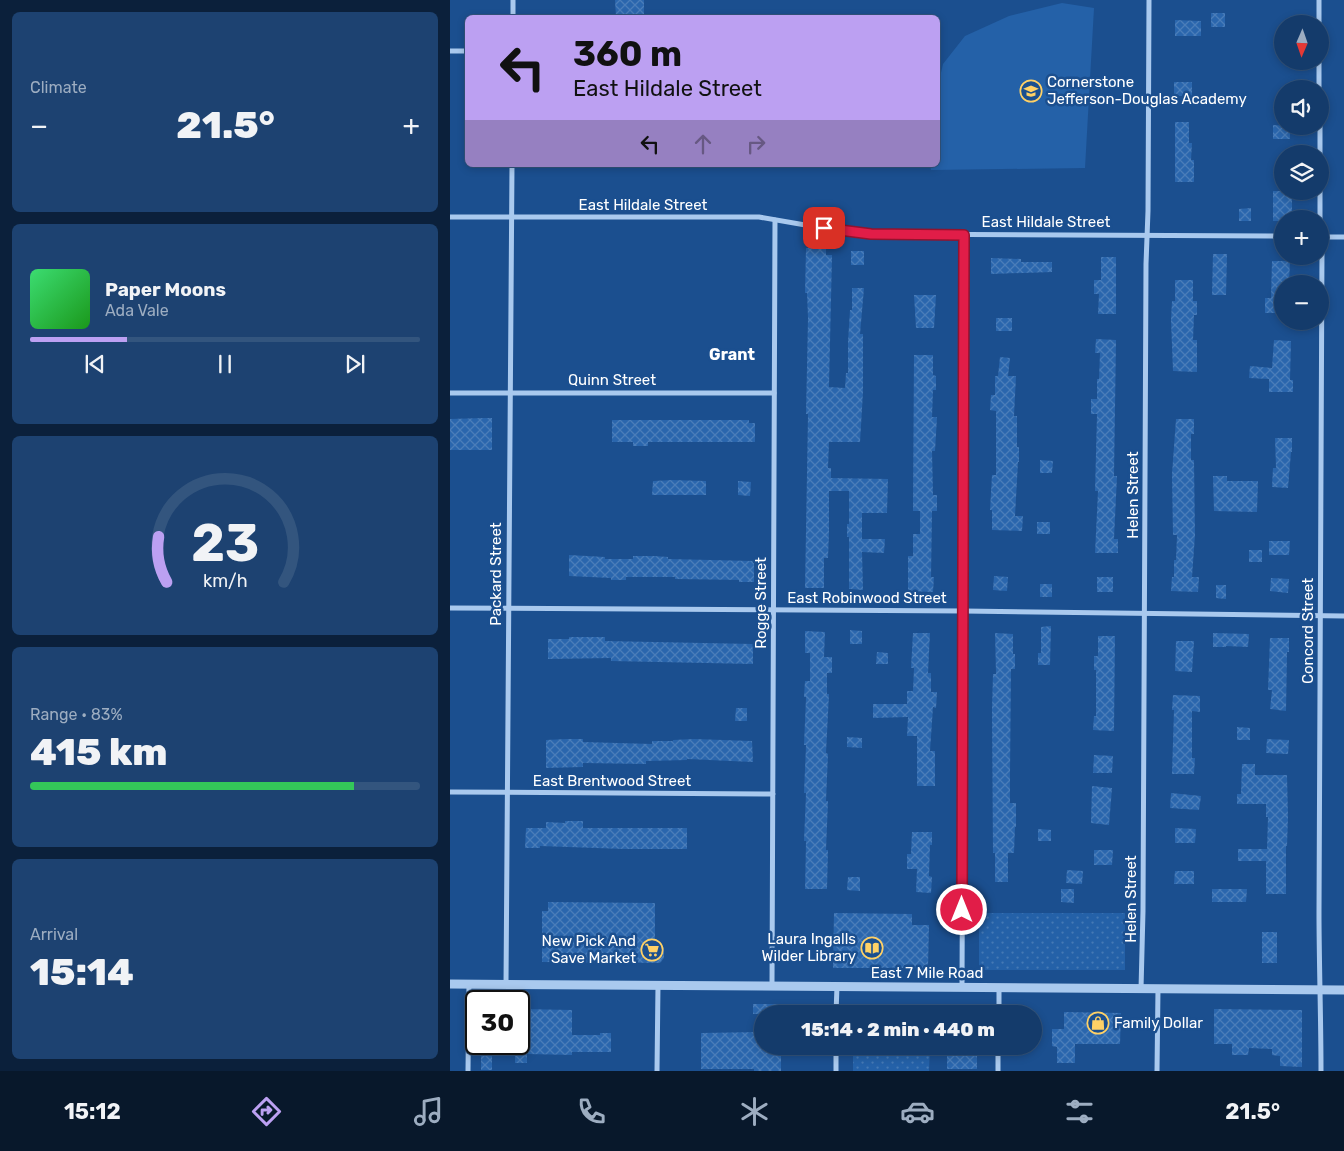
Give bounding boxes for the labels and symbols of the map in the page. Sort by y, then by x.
north arrow [1274,15,1329,70]
place label: Cornerstone Jefferson-Douglas Academy [1047,73,1247,108]
school or university icon: Cornerstone Jefferson-Douglas Academy [1019,79,1043,103]
street label: East Hildale Street [579,196,708,214]
pin [803,207,845,249]
street label: East Hildale Street [982,213,1111,231]
district label: Grant [709,345,755,364]
street label: Quinn Street [568,371,656,389]
street label: Helen Street [1124,451,1142,539]
street label: Packard Street [487,522,505,626]
street label: Rogge Street [752,557,770,649]
street label: Concord Street [1299,578,1317,684]
street label: East Robinwood Street [787,589,947,607]
street label: East Brentwood Street [533,772,691,790]
street label: Helen Street [1122,855,1140,943]
position arrow [935,883,987,935]
place label: Laura Ingalls Wilder Library [762,930,856,965]
place label: New Pick And Save Market [542,932,636,967]
library icon: Laura Ingalls Wilder Library [860,936,884,960]
supermarket icon: New Pick And Save Market [640,938,664,962]
street label: East 7 Mile Road [871,964,983,982]
speed limit sign: 30 [465,990,530,1055]
shop icon: Family Dollar [1086,1011,1110,1035]
place label: Family Dollar [1114,1014,1203,1032]

